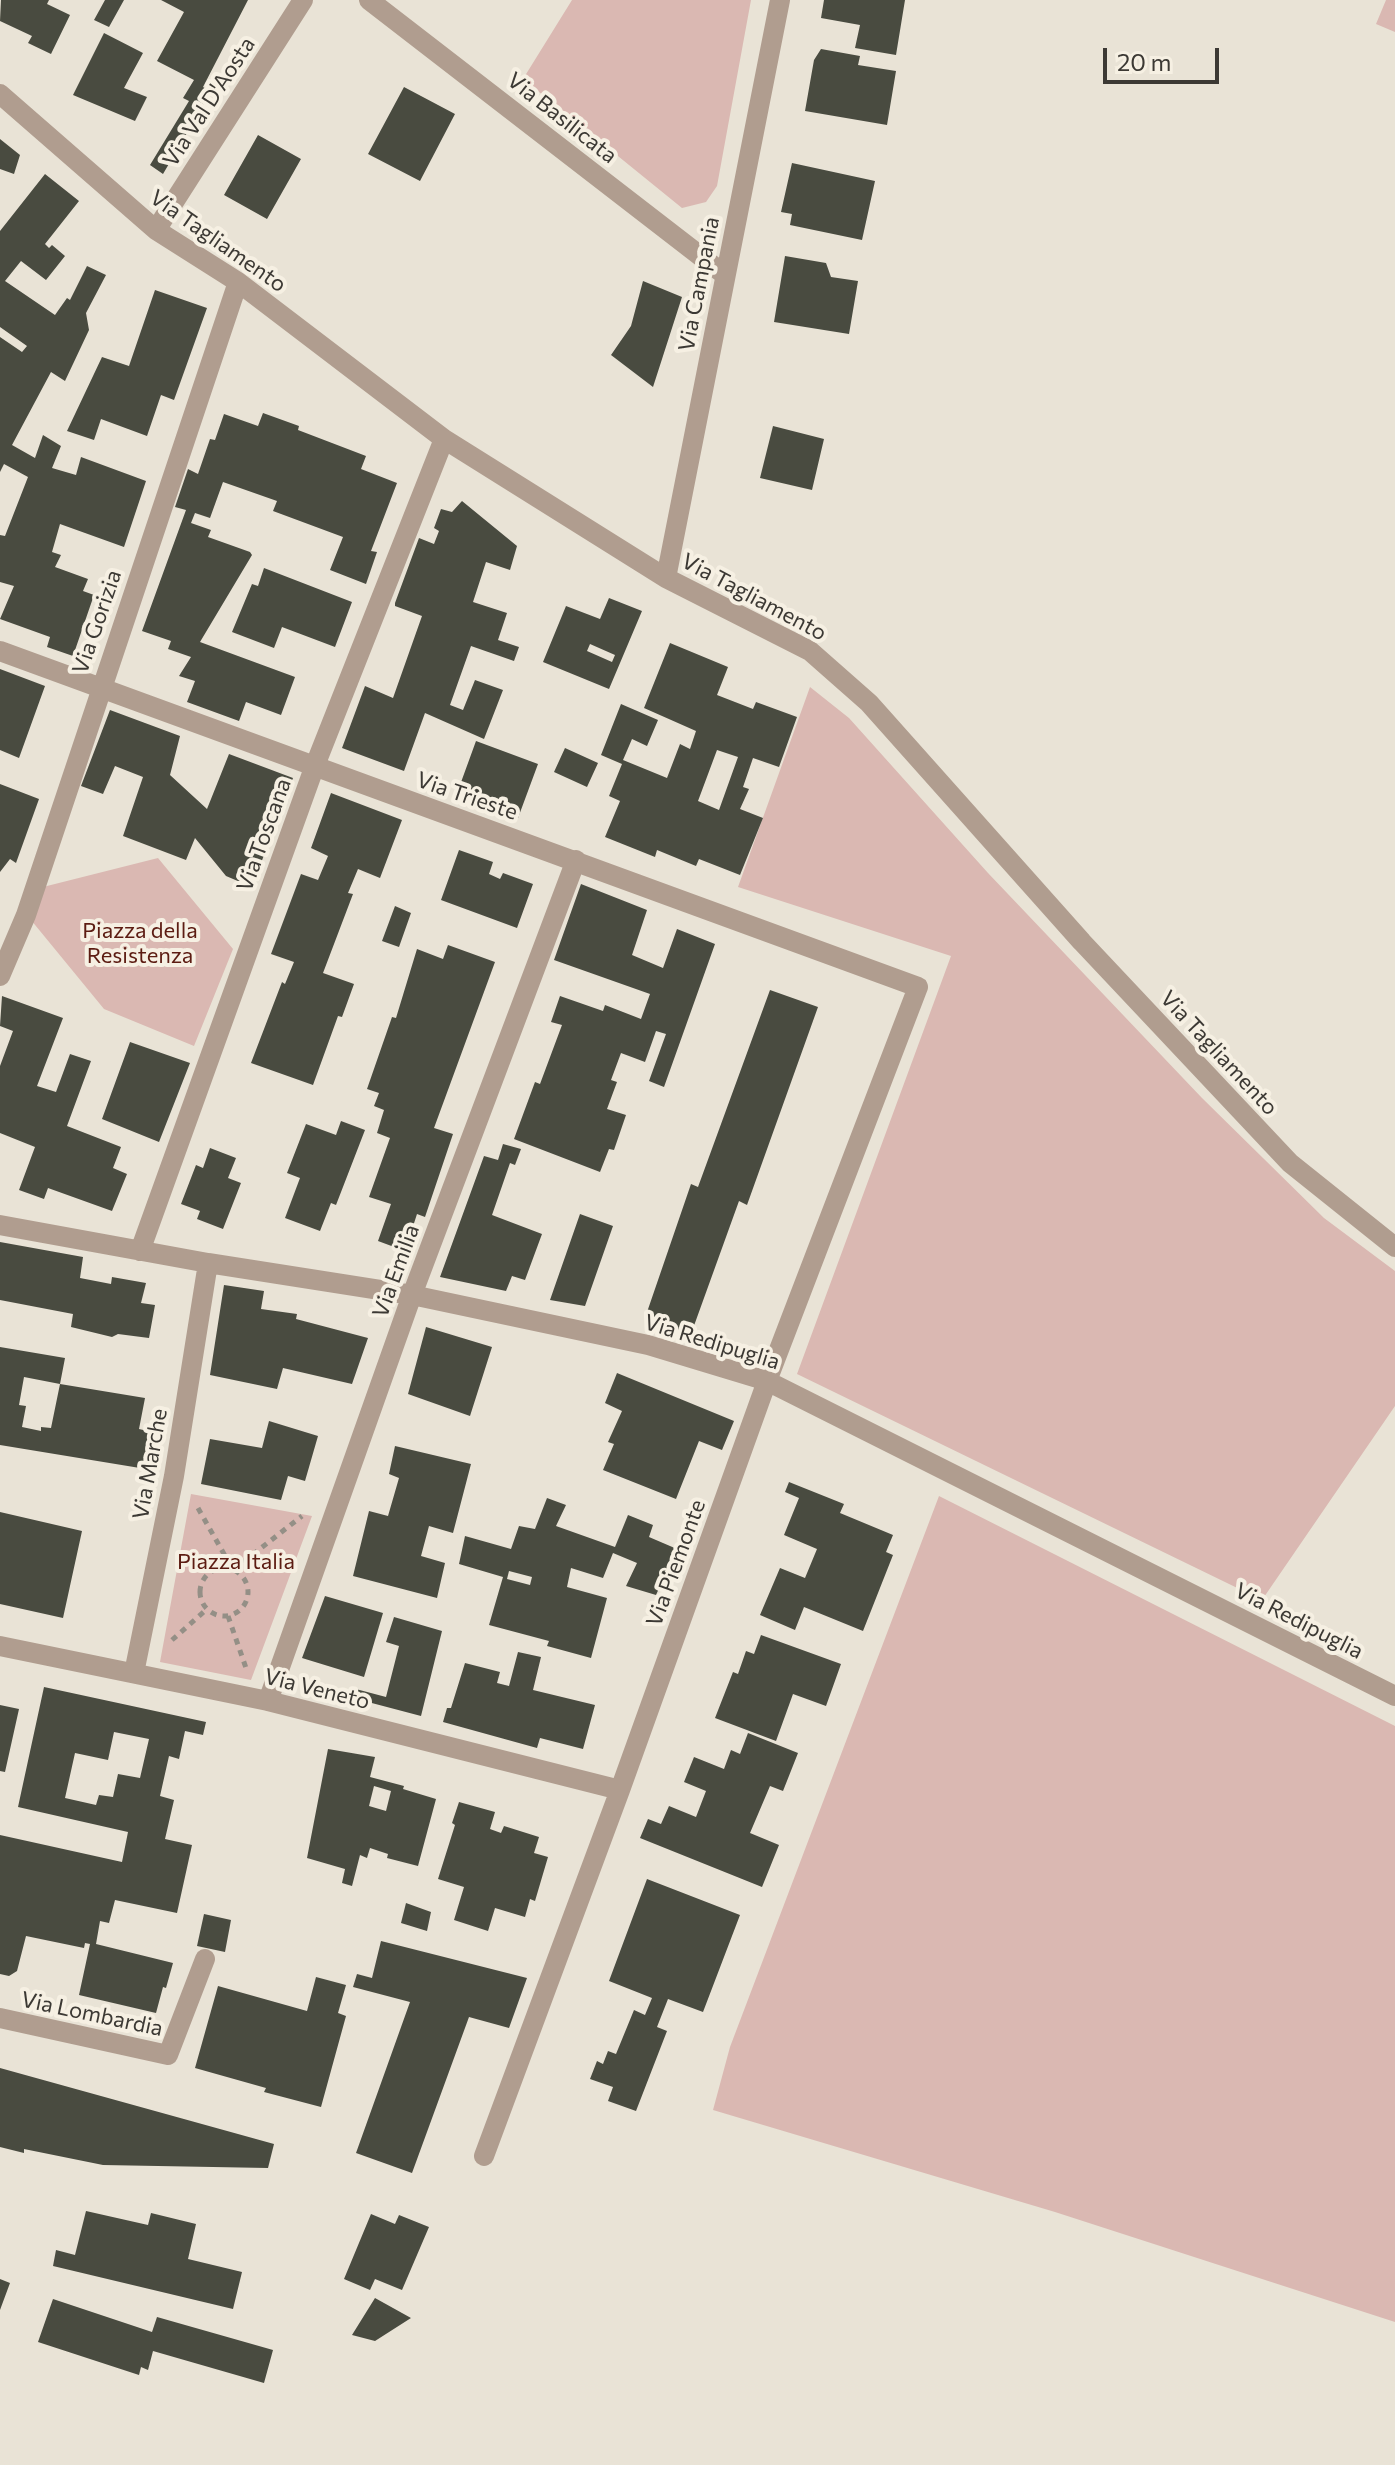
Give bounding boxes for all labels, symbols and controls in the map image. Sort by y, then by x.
street label: Via Val D'Aosta [157,32,261,172]
scale bar [1107,32,1223,82]
text: 20 m [1117,47,1171,76]
street label: Via Basilicata [502,67,622,169]
street label: Via Tagliamento [145,184,291,298]
street label: Via Campania [673,214,725,354]
street label: Via Tagliamento [677,548,831,646]
street label: Via Gorizia [67,567,127,677]
street label: Via Trieste [413,766,521,826]
street label: Via Toscana [231,775,297,895]
park label: Piazza della Resistenza [82,918,198,970]
street label: Via Tagliamento [1155,985,1283,1121]
street label: Via Emilia [367,1221,425,1321]
street label: Via Redipuglia [641,1309,783,1375]
street label: Via Marche [127,1406,173,1522]
street label: Via Piemonte [641,1496,711,1630]
park label: Piazza Italia [177,1549,295,1575]
street label: Via Redipuglia [1230,1577,1368,1665]
street label: Via Veneto [262,1663,372,1715]
street label: Via Lombardia [19,1986,165,2042]

